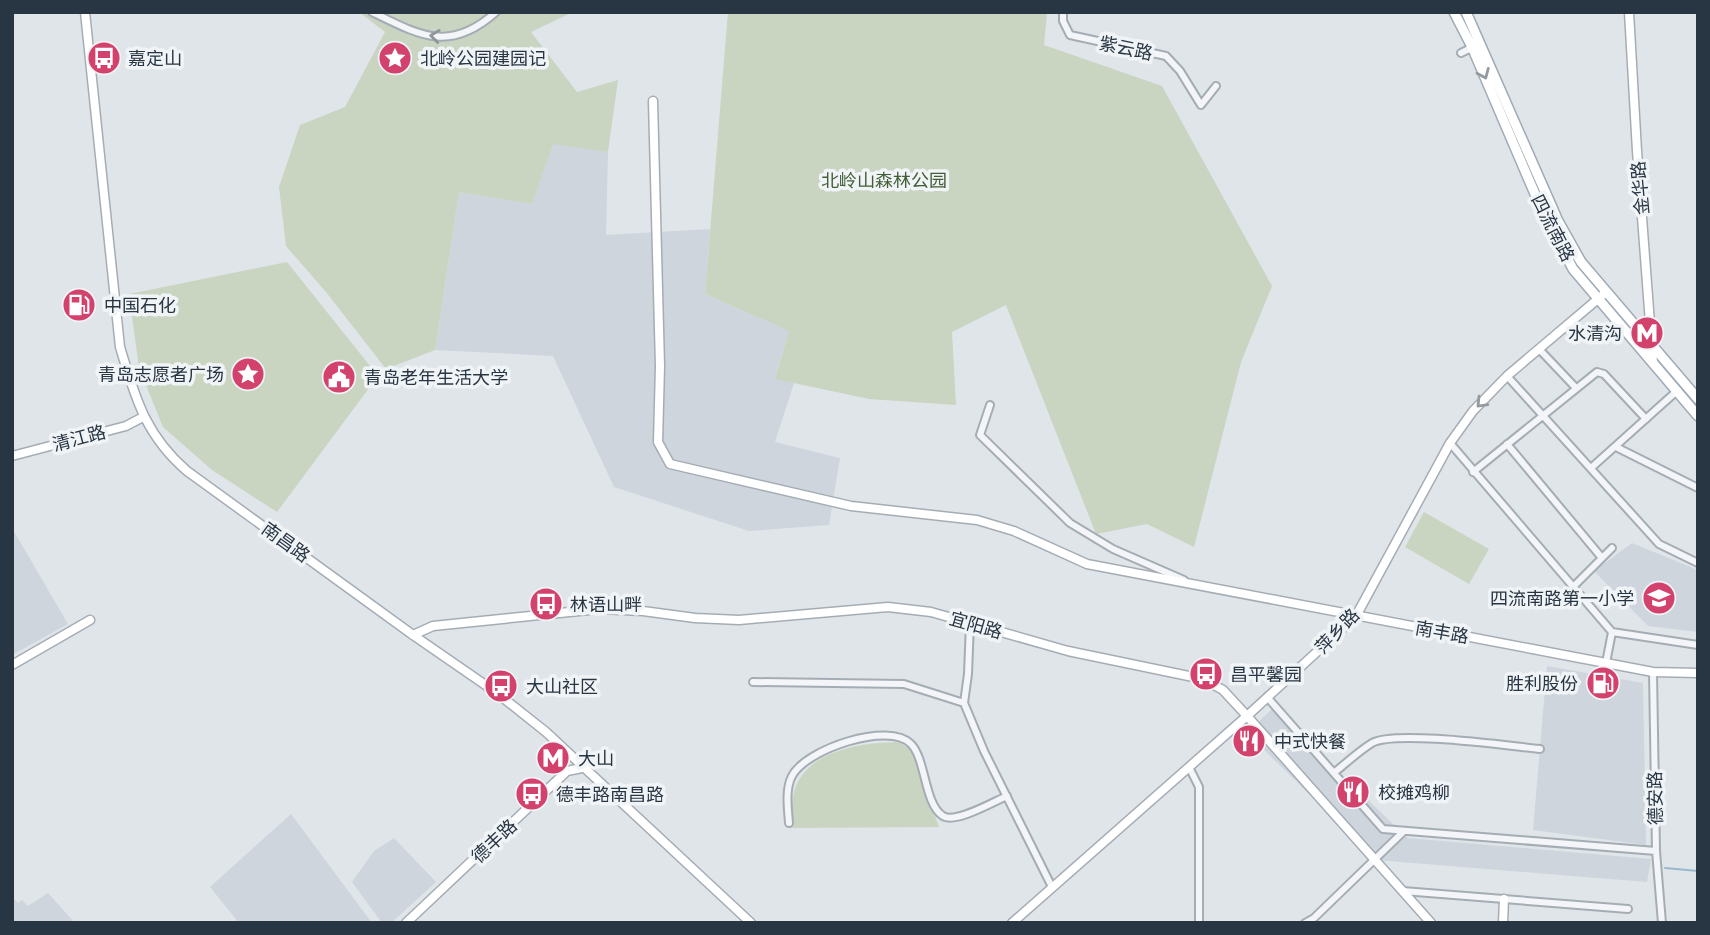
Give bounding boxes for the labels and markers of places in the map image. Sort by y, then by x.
bus stop icon: 嘉定山 [85,39,123,77]
place icon: 北岭公园建园记 [376,39,414,77]
place label: 嘉定山 [128,46,182,71]
place label: 北岭公园建园记 [420,46,546,71]
fuel station icon: 中国石化 [60,286,98,324]
place label: 中国石化 [104,293,176,318]
metro station icon: 水清沟 [1628,314,1666,352]
place label: 水清沟 [1568,321,1622,346]
place icon: 青岛志愿者广场 [229,355,267,393]
public building icon: 青岛老年生活大学 [320,358,358,396]
place label: 青岛志愿者广场 [98,362,224,387]
place label: 青岛老年生活大学 [364,365,508,390]
school or university icon: 四流南路第一小学 [1640,579,1678,617]
bus stop icon: 林语山畔 [527,585,565,623]
place label: 四流南路第一小学 [1490,586,1634,611]
place label: 林语山畔 [570,592,642,617]
bus stop icon: 昌平馨园 [1187,655,1225,693]
place label: 昌平馨园 [1230,662,1302,687]
fuel station icon: 胜利股份 [1584,664,1622,702]
bus stop icon: 大山社区 [482,667,520,705]
place label: 胜利股份 [1506,671,1578,696]
place label: 大山社区 [526,674,598,699]
restaurant icon: 中式快餐 [1230,722,1268,760]
place label: 中式快餐 [1274,729,1346,754]
metro station icon: 大山 [534,739,572,777]
place label: 大山 [578,746,614,771]
restaurant icon: 校摊鸡柳 [1334,773,1372,811]
bus stop icon: 德丰路南昌路 [513,775,551,813]
place label: 校摊鸡柳 [1378,780,1450,805]
place label: 德丰路南昌路 [556,782,664,807]

